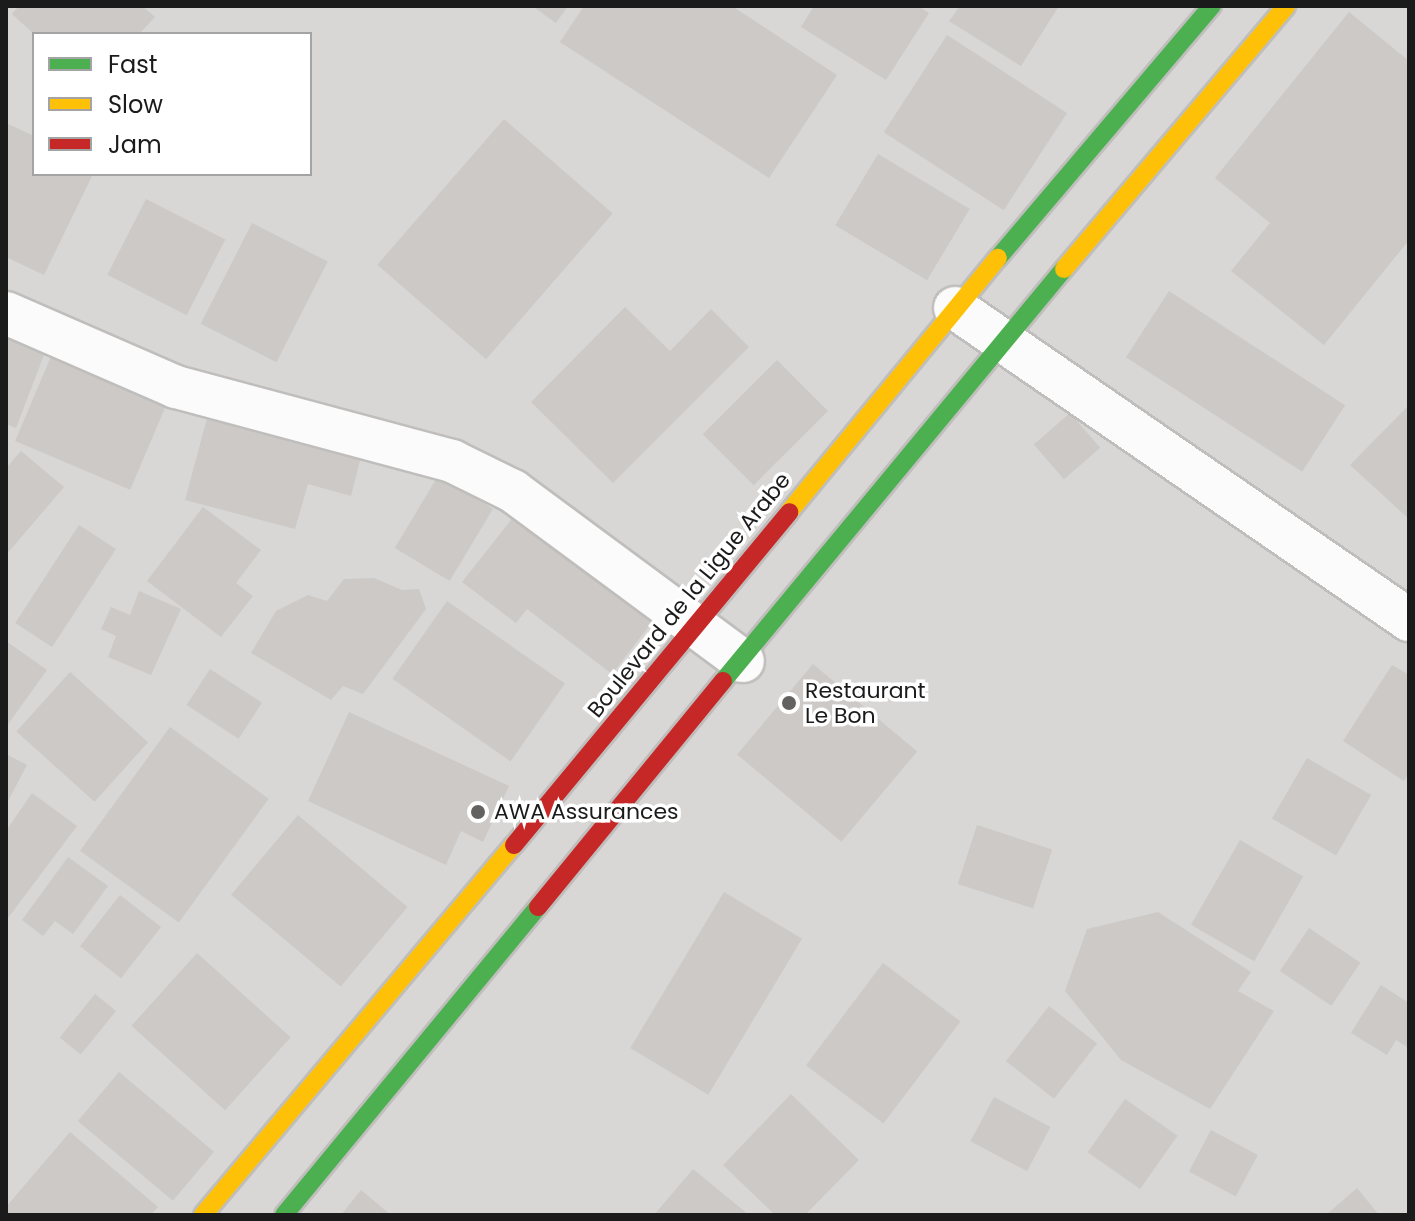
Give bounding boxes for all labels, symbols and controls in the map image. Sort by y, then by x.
legend [32,32,312,176]
text: Fast [108,48,158,81]
text: Slow [108,88,163,121]
text: Jam [108,128,162,161]
street label: Boulevard de la Ligue Arabe [582,467,796,723]
place label: Restaurant Le Bon [805,677,926,728]
marker: Restaurant Le Bon [780,694,798,712]
place label: AWA Assurances [494,799,679,825]
marker: AWA Assurances [469,803,487,821]

